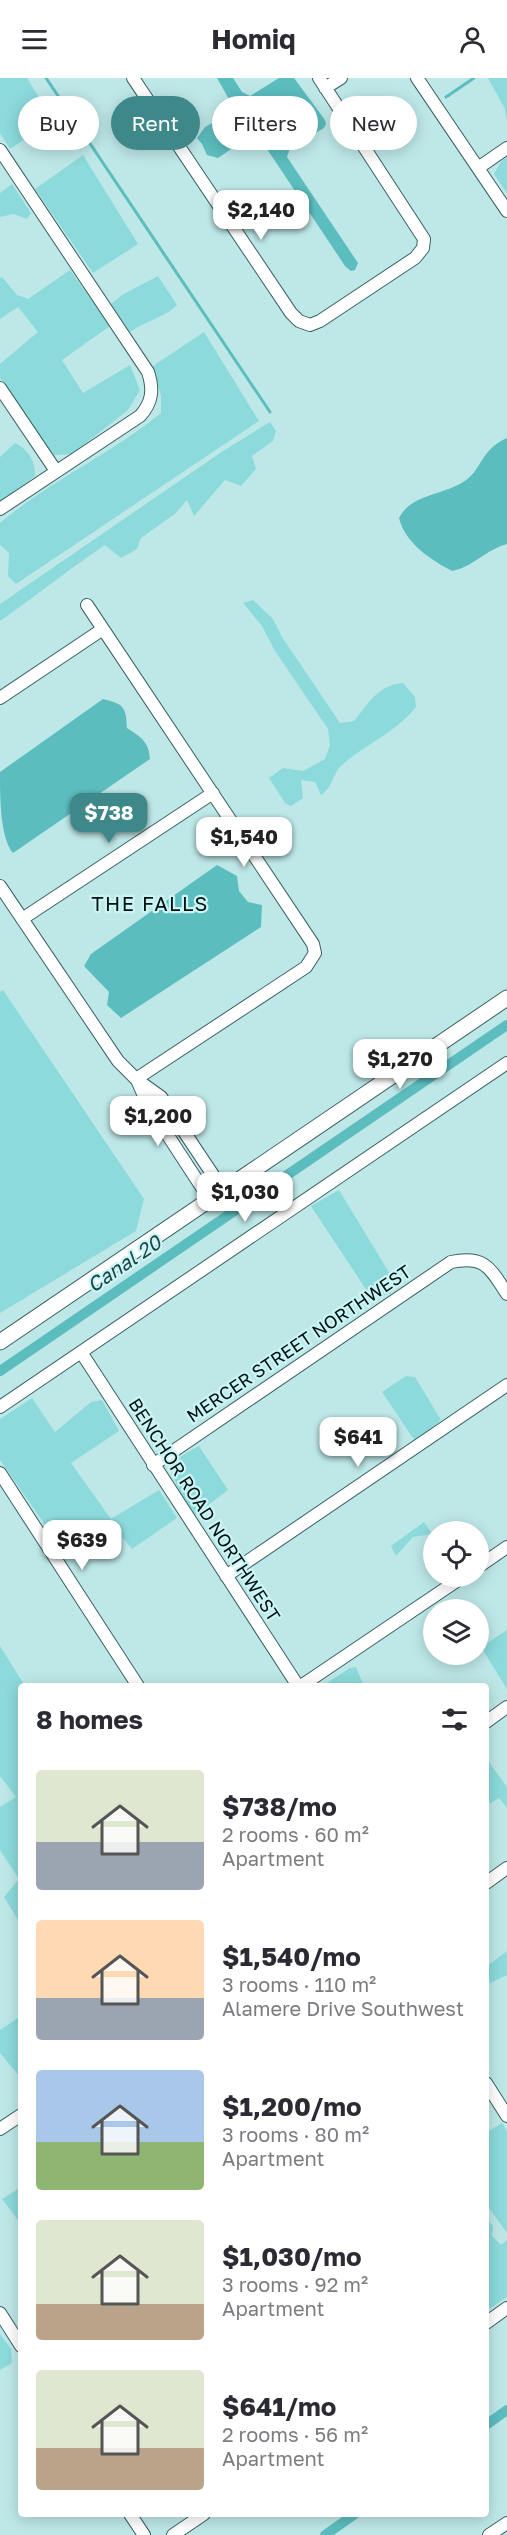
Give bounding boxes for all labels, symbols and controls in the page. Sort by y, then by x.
icon: menu [18,23,51,56]
text: Homiq [211,23,296,55]
icon: person [456,23,489,56]
chip: Buy [18,96,99,150]
chip: Rent [111,96,200,150]
chip: Filters [212,96,318,150]
chip: New [330,96,417,150]
pin: $2,140 [212,190,310,241]
text: $2,140 [227,197,295,221]
pin: $738 [73,793,145,844]
text: $738 [84,800,134,824]
pin: $1,540 [195,817,293,868]
text: $1,540 [210,824,278,848]
district label: THE FALLS [91,891,209,915]
pin: $1,270 [351,1039,449,1090]
text: $1,270 [367,1046,433,1070]
pin: $1,200 [109,1096,207,1147]
text: $1,200 [124,1103,192,1127]
pin: $1,030 [196,1172,294,1223]
text: $1,030 [211,1179,279,1203]
water label: Canal 20 [82,1229,166,1297]
street label: MERCER STREET NORTHWEST [182,1260,415,1427]
street label: BENCHOR ROAD NORTHWEST [124,1394,285,1625]
pin: $641 [322,1417,394,1468]
text: $641 [334,1424,382,1448]
pin: $639 [46,1520,118,1571]
map controls [423,1521,489,1665]
button: locate [423,1521,489,1587]
text: $639 [57,1527,108,1551]
button: layers [423,1599,489,1665]
icon: filters [438,1703,471,1736]
text: 8 homes [36,1704,143,1735]
text: $738/mo [222,1791,337,1822]
icon: home [84,1794,156,1866]
text: 2 rooms · 60 m² [222,1822,369,1846]
text: Apartment [222,1846,325,1870]
text: $1,540/mo [222,1941,361,1972]
icon: home [84,1944,156,2016]
text: 3 rooms · 110 m² [222,1972,376,1996]
text: Alamere Drive Southwest [222,1996,464,2020]
text: $1,200/mo [222,2091,362,2122]
icon: home [84,2094,156,2166]
text: 3 rooms · 80 m² [222,2122,369,2146]
text: Apartment [222,2146,325,2170]
text: $1,030/mo [222,2241,362,2272]
icon: home [84,2244,156,2316]
text: 3 rooms · 92 m² [222,2272,368,2296]
text: Apartment [222,2296,325,2320]
text: $641/mo [222,2391,336,2422]
icon: home [84,2394,156,2466]
text: 2 rooms · 56 m² [222,2422,368,2446]
text: Apartment [222,2446,325,2470]

